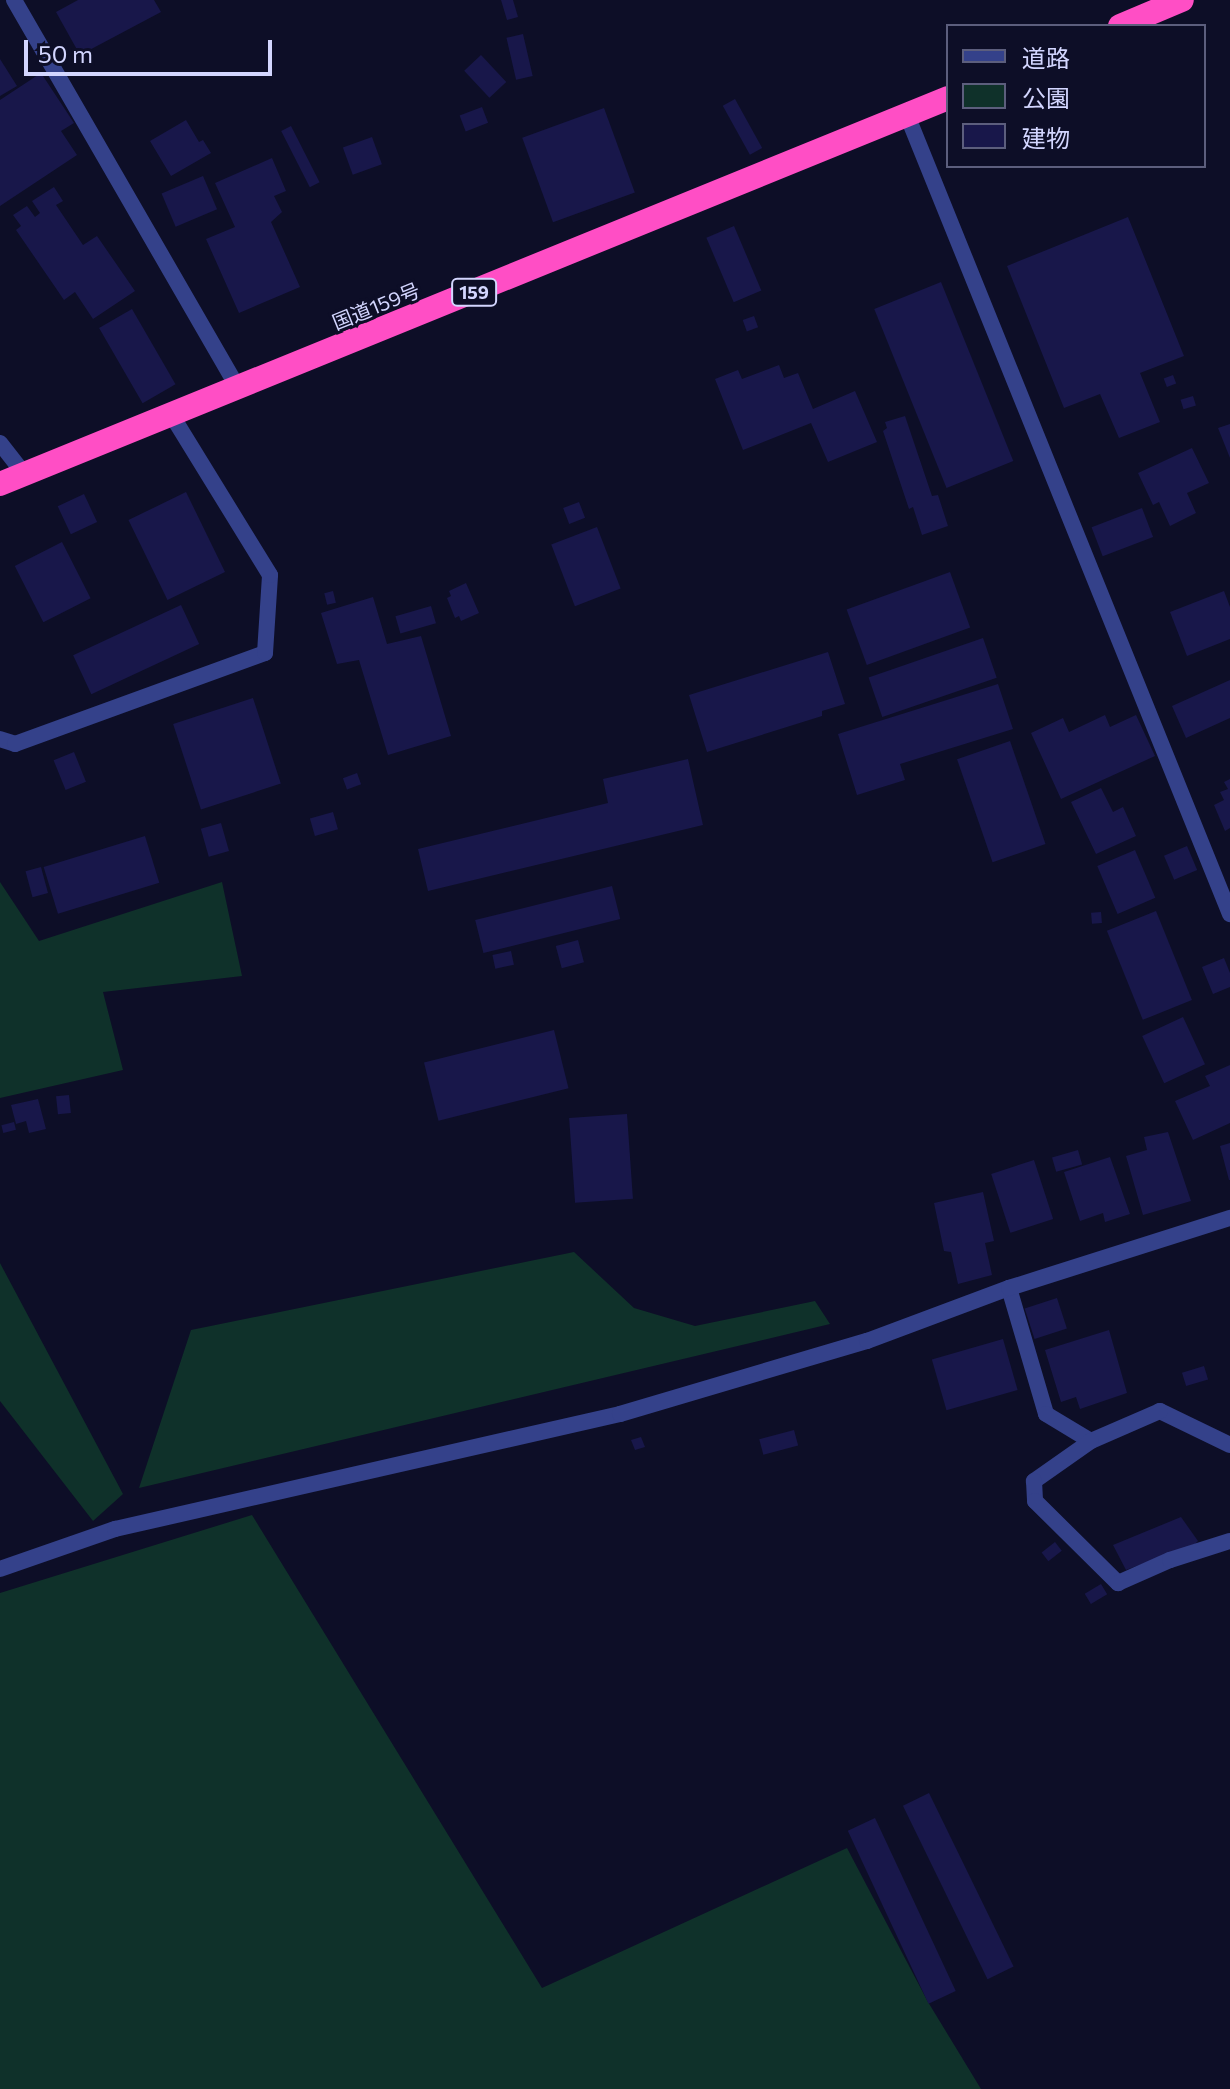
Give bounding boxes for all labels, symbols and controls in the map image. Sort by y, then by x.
scale bar [28,24,276,74]
legend [946,24,1206,168]
text: 50 m [38,39,93,68]
text: 道路 [1022,43,1070,72]
text: 公園 [1022,83,1070,112]
text: 建物 [1022,123,1070,152]
street label: 国道159号 [329,278,423,334]
road number: 159 [450,278,498,306]

